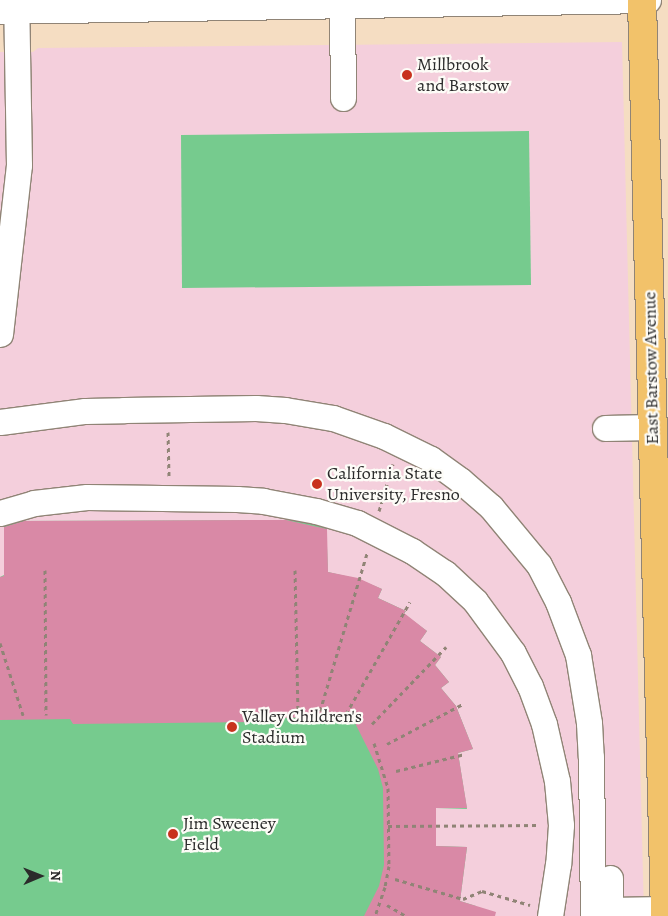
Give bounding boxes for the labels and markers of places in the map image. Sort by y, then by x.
place label: Millbrook and Barstow [417,54,509,96]
marker: Millbrook and Barstow [401,69,413,81]
place label: California State University, Fresno [327,463,460,506]
marker: California State University, Fresno [311,478,323,490]
place label: Valley Children's Stadium [242,706,362,749]
marker: Valley Children's Stadium [226,721,238,733]
place label: Jim Sweeney Field [183,813,276,856]
marker: Jim Sweeney Field [167,828,179,840]

